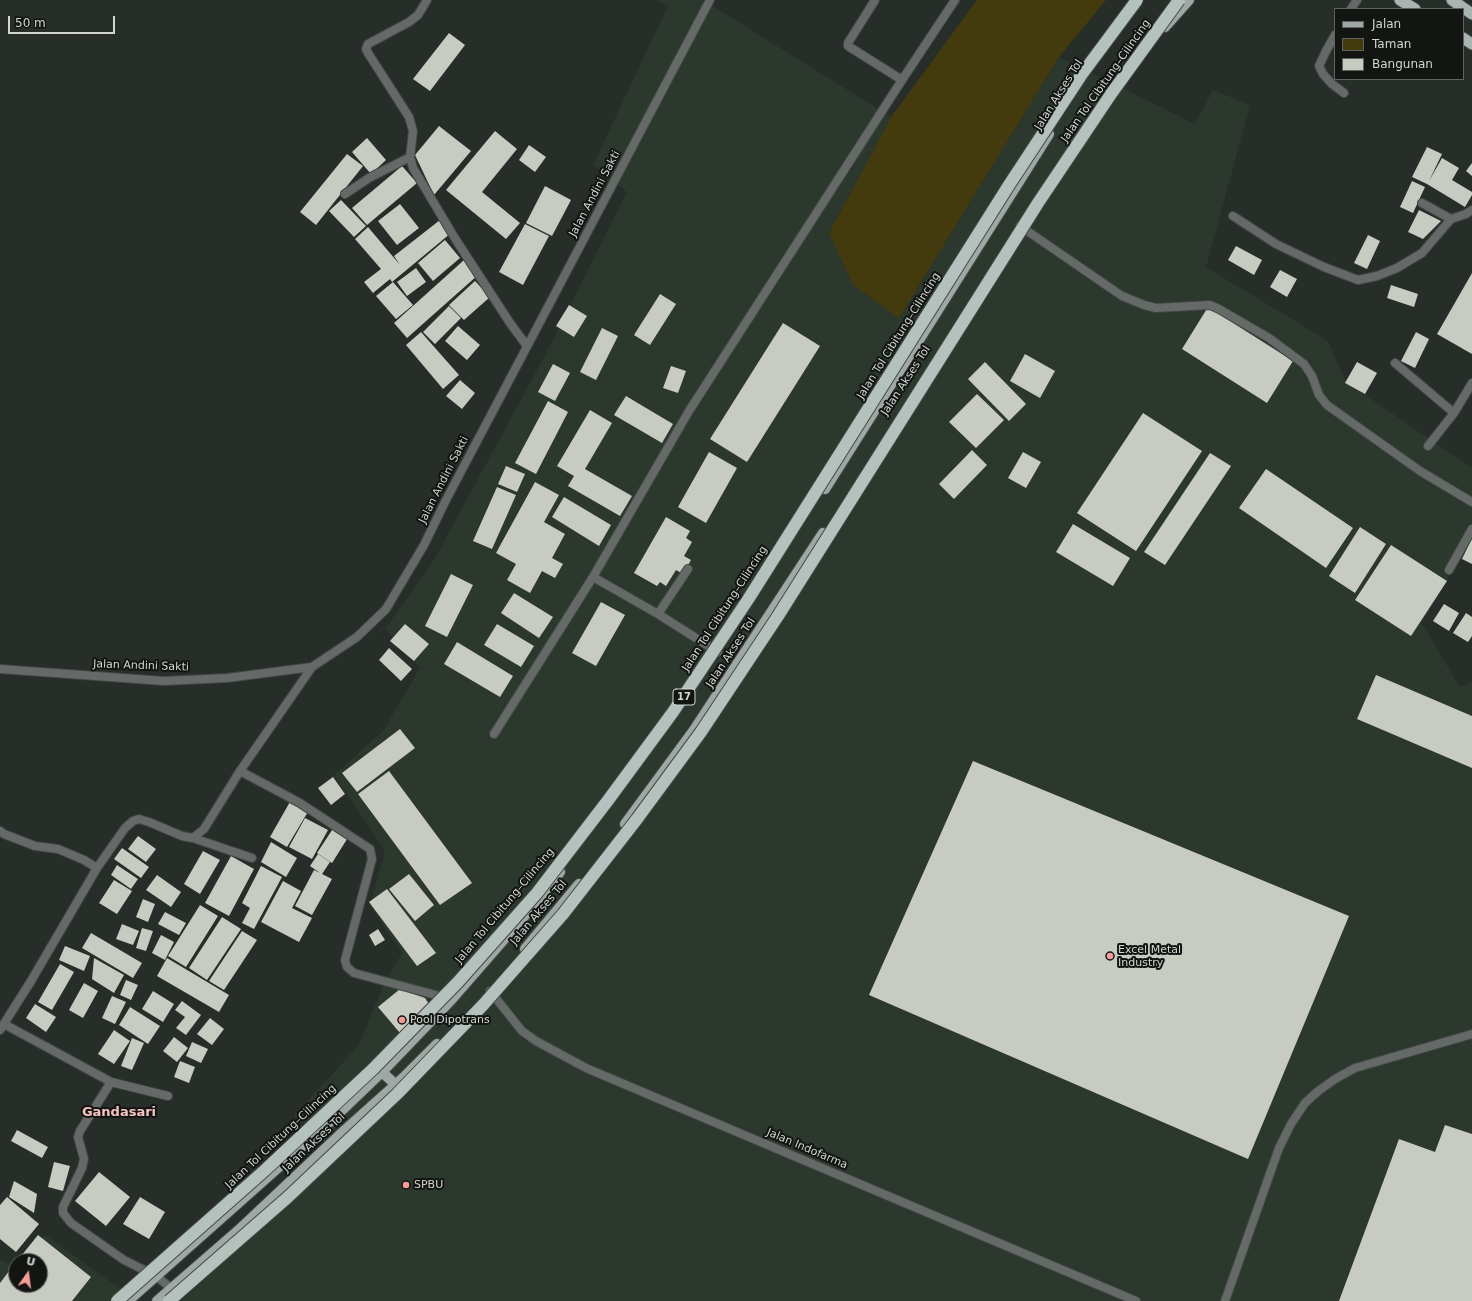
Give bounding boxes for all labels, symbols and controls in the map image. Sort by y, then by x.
scale bar [10,8,117,34]
legend [1334,8,1464,80]
text: 50 m [15,16,46,30]
street label: Jalan Tol Cibitung–Cilincing [1059,17,1153,145]
text: Jalan [1372,17,1401,31]
text: Taman [1372,37,1411,51]
street label: Jalan Akses Tol [1032,57,1086,133]
text: Bangunan [1372,57,1433,71]
street label: Jalan Andini Sakti [567,149,623,239]
street label: Jalan Tol Cibitung–Cilincing [855,270,943,402]
street label: Jalan Akses Tol [879,344,933,418]
street label: Jalan Andini Sakti [416,434,472,526]
street label: Jalan Tol Cibitung–Cilincing [679,544,771,674]
street label: Jalan Akses Tol [704,616,758,690]
street label: Jalan Andini Sakti [93,658,189,674]
road number: 17 [673,689,695,705]
street label: Jalan Tol Cibitung–Cilincing [453,846,557,966]
street label: Jalan Akses Tol [508,878,570,948]
place label: Excel Metal Industry [1118,943,1181,969]
marker: Excel Metal Industry [1105,951,1115,961]
place label: Pool Dipotrans [410,1013,490,1027]
marker: Pool Dipotrans [397,1015,407,1025]
street label: Jalan Tol Cibitung–Cilincing [223,1082,339,1192]
district label: Gandasari [82,1105,156,1121]
street label: Jalan Akses Tol [280,1111,348,1175]
street label: Jalan Indofarma [765,1126,849,1172]
place label: SPBU [414,1178,443,1192]
marker: SPBU [401,1180,411,1190]
north arrow [8,1253,48,1293]
text: U [25,1254,37,1269]

